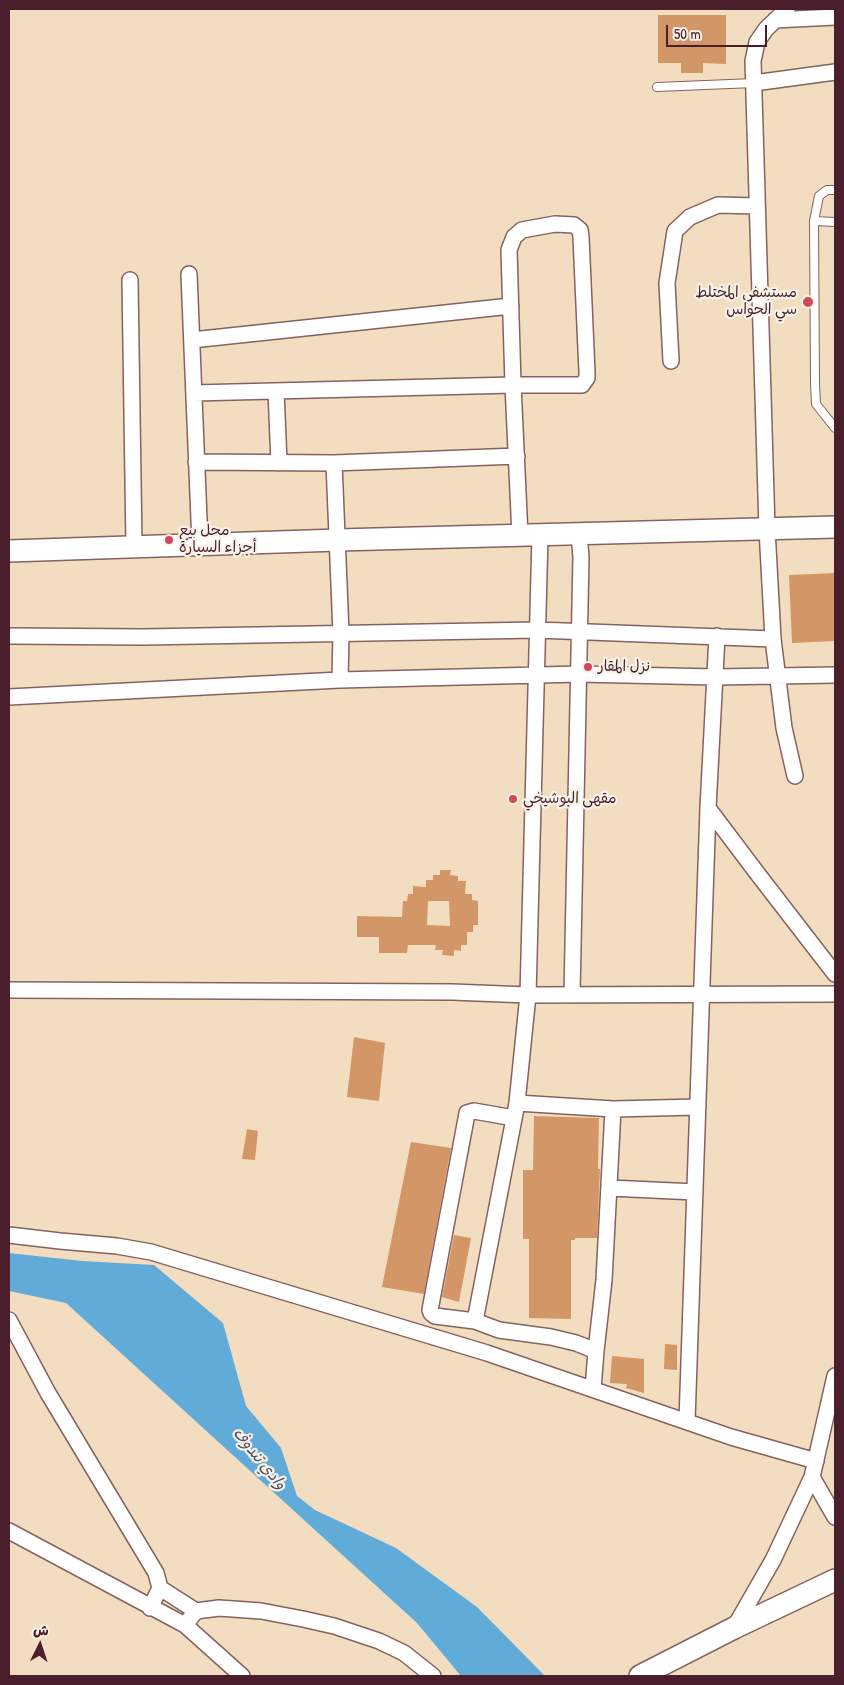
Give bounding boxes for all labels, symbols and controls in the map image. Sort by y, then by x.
scale bar [669,15,770,47]
text: 50 m [674,23,701,44]
place label: مستشفى المختلط سي الحواس [695,284,797,319]
marker: مستشفى المختلط سي الحواس [801,295,815,309]
place label: محل بيع أجزاء السيارة [179,522,256,557]
marker: محل بيع أجزاء السيارة [163,534,175,546]
place label: نزل المقار [598,658,650,676]
marker: نزل المقار [582,661,594,673]
place label: مقهى البوشيخي [523,790,617,808]
marker: مقهى البوشيخي [507,793,519,805]
water label: وادي تندوف [228,1424,290,1494]
north arrow [15,1620,65,1670]
text: ش [33,1620,49,1640]

